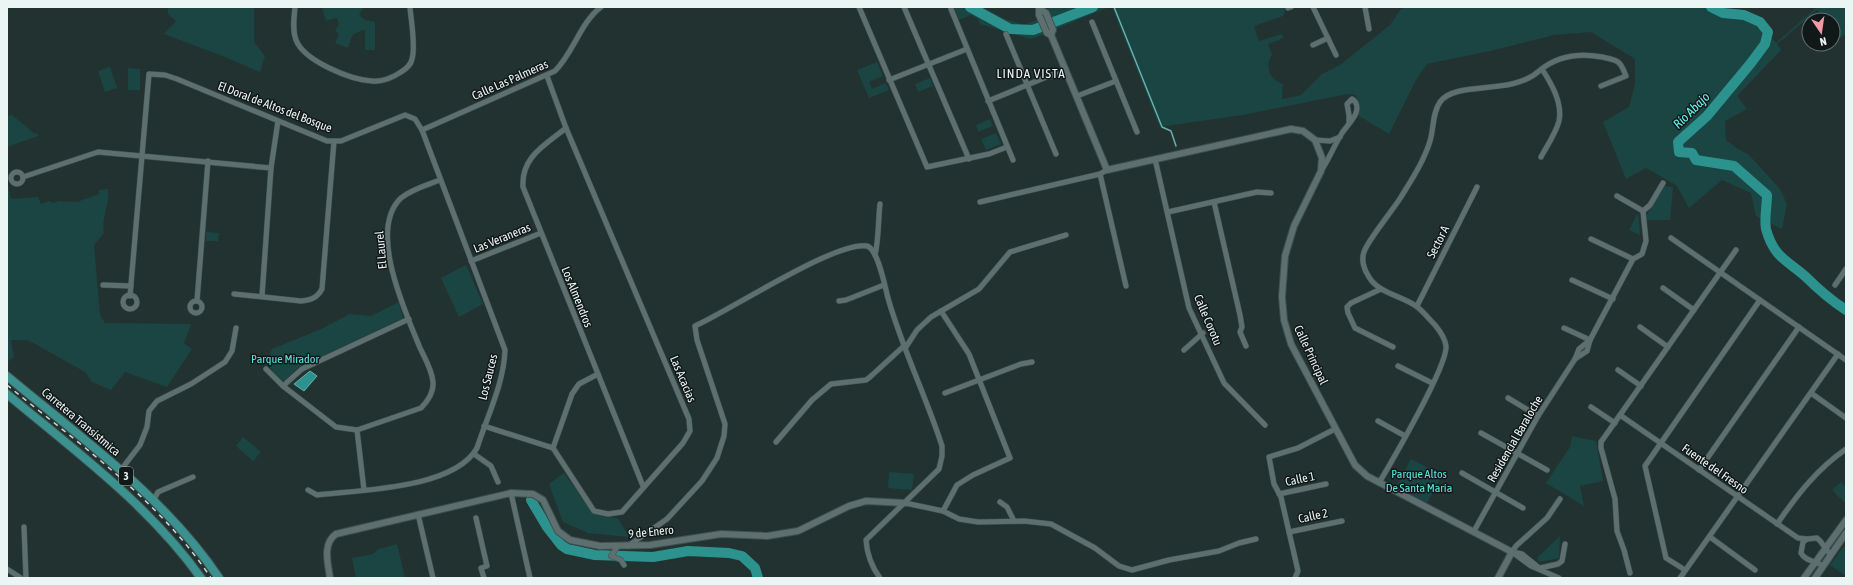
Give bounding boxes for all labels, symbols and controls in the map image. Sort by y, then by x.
north arrow [1801,12,1841,52]
text: N [1819,35,1828,48]
street label: Calle Las Palmeras [470,57,550,103]
district label: LINDA VISTA [996,66,1066,81]
street label: El Doral de Altos del Bosque [216,79,334,135]
water label: Río Abajo [1670,89,1713,132]
street label: Las Veraneras [471,220,533,256]
street label: Sector A [1424,223,1452,261]
street label: El Laurel [372,230,390,270]
street label: Los Almendros [558,265,596,329]
street label: Calle Corotu [1191,293,1225,348]
street label: Calle Principal [1291,323,1331,388]
park label: Parque Mirador [251,352,319,366]
street label: Los Sauces [476,353,500,401]
street label: Las Acacias [667,354,699,404]
street label: Carretera Transístmica [39,385,123,459]
street label: Residencial Baraloche [1485,393,1545,485]
street label: Fuente del Fresno [1679,441,1751,497]
road number: 3 [119,467,133,485]
park label: Parque Altos De Santa María [1386,467,1452,495]
street label: Calle 1 [1284,469,1316,489]
street label: Calle 2 [1297,506,1329,526]
street label: 9 de Enero [628,523,675,541]

